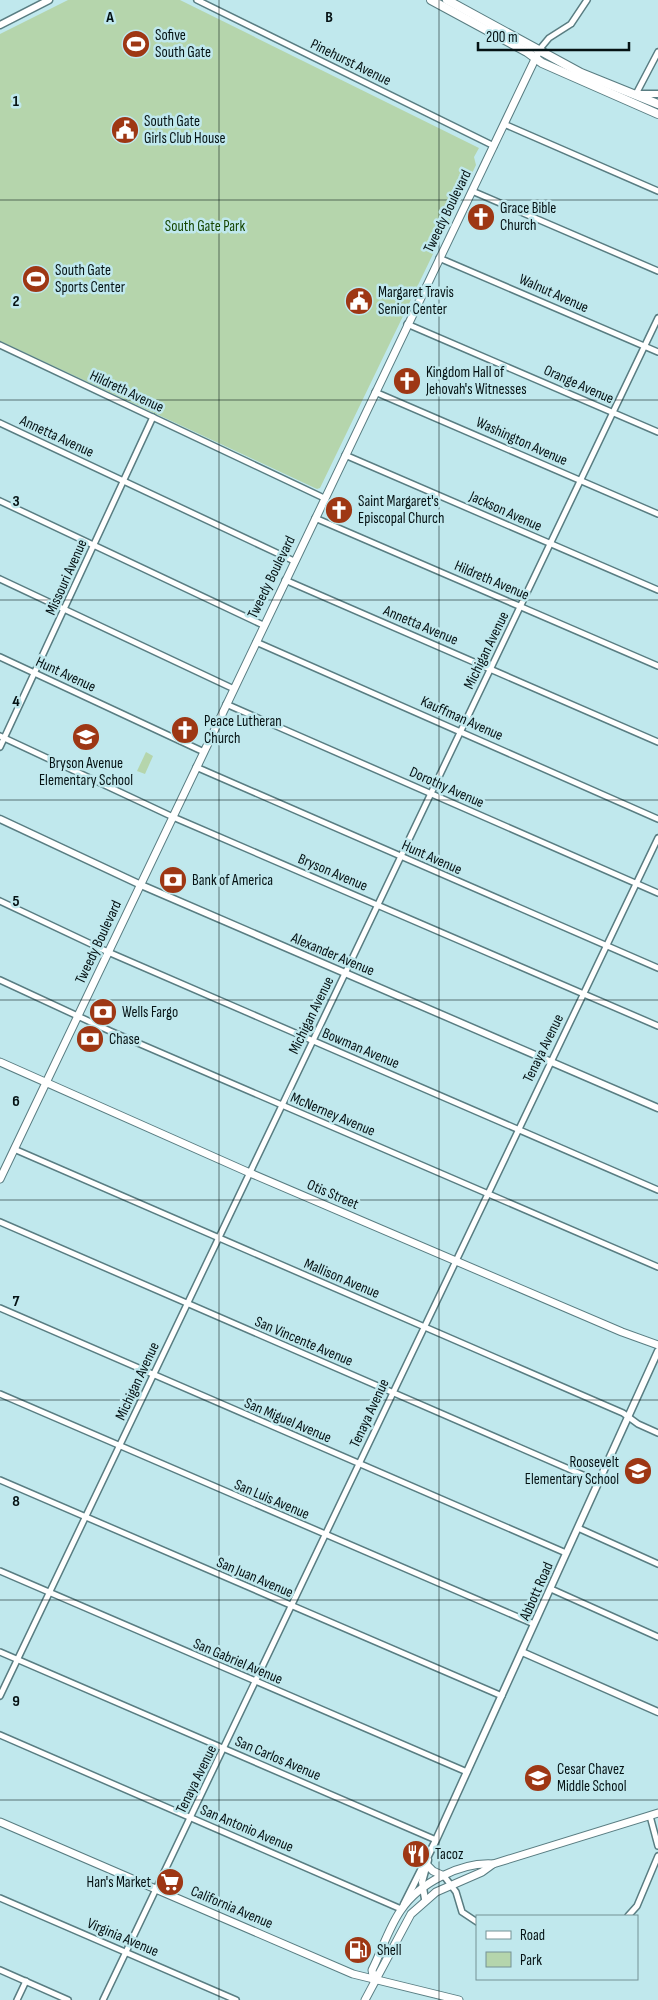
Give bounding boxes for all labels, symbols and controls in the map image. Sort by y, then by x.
text: A [105,8,114,27]
text: B [325,8,333,27]
scale bar [478,20,629,52]
place label: Sofive South Gate [155,26,211,62]
text: 200 m [486,28,518,47]
sports icon: Sofive South Gate [121,29,151,59]
street label: Pinehurst Avenue [307,35,394,90]
text: 1 [13,92,20,111]
place label: South Gate Girls Club House [144,112,226,148]
public building icon: South Gate Girls Club House [110,115,140,145]
street label: Tweedy Boulevard [419,167,476,256]
place label: Grace Bible Church [500,199,556,235]
church icon: Grace Bible Church [466,202,496,232]
park label: South Gate Park [165,217,245,236]
place label: South Gate Sports Center [55,261,126,297]
sports icon: South Gate Sports Center [21,264,51,294]
street label: Walnut Avenue [516,270,592,317]
place label: Margaret Travis Senior Center [378,283,454,319]
public building icon: Margaret Travis Senior Center [344,286,374,316]
text: 2 [12,292,20,311]
street label: Orange Avenue [541,361,617,408]
place label: Kingdom Hall of Jehovah's Witnesses [425,363,527,399]
street label: Hildreth Avenue [87,366,167,417]
church icon: Kingdom Hall of Jehovah's Witnesses [392,366,422,396]
street label: Annetta Avenue [16,411,97,462]
street label: Washington Avenue [473,413,571,470]
street label: Jackson Avenue [466,487,545,536]
text: 3 [12,492,20,511]
place label: Saint Margaret's Episcopal Church [358,492,444,528]
church icon: Saint Margaret's Episcopal Church [324,495,354,525]
street label: Tweedy Boulevard [243,533,300,622]
street label: Missouri Avenue [41,536,92,618]
street label: Hildreth Avenue [451,556,532,605]
street label: Annetta Avenue [380,601,461,650]
street label: Michigan Avenue [460,608,513,692]
street label: Hunt Avenue [33,652,99,697]
text: 4 [12,692,20,711]
street label: Kauffman Avenue [418,692,506,745]
place label: Peace Lutheran Church [204,712,282,748]
church icon: Peace Lutheran Church [170,715,200,745]
school or university icon: Bryson Avenue Elementary School [71,722,101,752]
place label: Bryson Avenue Elementary School [39,754,133,790]
street label: Dorothy Avenue [407,763,487,812]
street label: Hunt Avenue [399,836,465,879]
street label: Bryson Avenue [295,849,371,896]
bank icon: Bank of America [158,865,188,895]
place label: Bank of America [192,871,273,890]
text: 5 [12,892,20,911]
street label: Tweedy Boulevard [71,897,126,987]
street label: Alexander Avenue [287,928,377,981]
street label: Michigan Avenue [285,973,338,1057]
bank icon: Wells Fargo [88,997,118,1027]
place label: Wells Fargo [122,1003,178,1022]
street label: Tenaya Avenue [519,1011,568,1085]
bank icon: Chase [75,1024,105,1054]
street label: Bowman Avenue [319,1024,402,1073]
place label: Chase [109,1030,140,1049]
street label: McNerney Avenue [288,1088,378,1141]
text: 6 [12,1092,20,1111]
street label: Otis Street [304,1175,362,1214]
street label: Mallison Avenue [301,1254,383,1303]
text: 7 [13,1292,20,1311]
street label: San Vincente Avenue [252,1312,356,1371]
street label: Michigan Avenue [111,1339,164,1423]
street label: Tenaya Avenue [345,1376,394,1451]
street label: San Miguel Avenue [241,1394,334,1447]
place label: Roosevelt Elementary School [525,1453,619,1489]
school or university icon: Roosevelt Elementary School [623,1456,653,1486]
street label: San Luis Avenue [231,1475,312,1524]
text: 8 [12,1492,20,1511]
street label: San Juan Avenue [214,1553,296,1602]
street label: Abbott Road [515,1559,558,1624]
street label: San Gabriel Avenue [190,1634,285,1689]
text: 9 [12,1692,20,1711]
street label: San Carlos Avenue [232,1732,324,1785]
street label: Tenaya Avenue [172,1742,221,1816]
place label: Cesar Chavez Middle School [557,1760,627,1796]
school or university icon: Cesar Chavez Middle School [523,1763,553,1793]
street label: San Antonio Avenue [197,1800,296,1857]
restaurant icon: Tacoz [401,1839,431,1869]
place label: Tacoz [435,1845,464,1864]
supermarket icon: Han's Market [155,1867,185,1897]
place label: Han's Market [87,1873,151,1892]
street label: California Avenue [188,1882,276,1933]
street label: Virginia Avenue [84,1914,162,1961]
legend [476,1915,638,1980]
text: Road [520,1926,545,1945]
fuel station icon: Shell [343,1935,373,1965]
place label: Shell [377,1941,401,1960]
text: Park [520,1951,542,1970]

